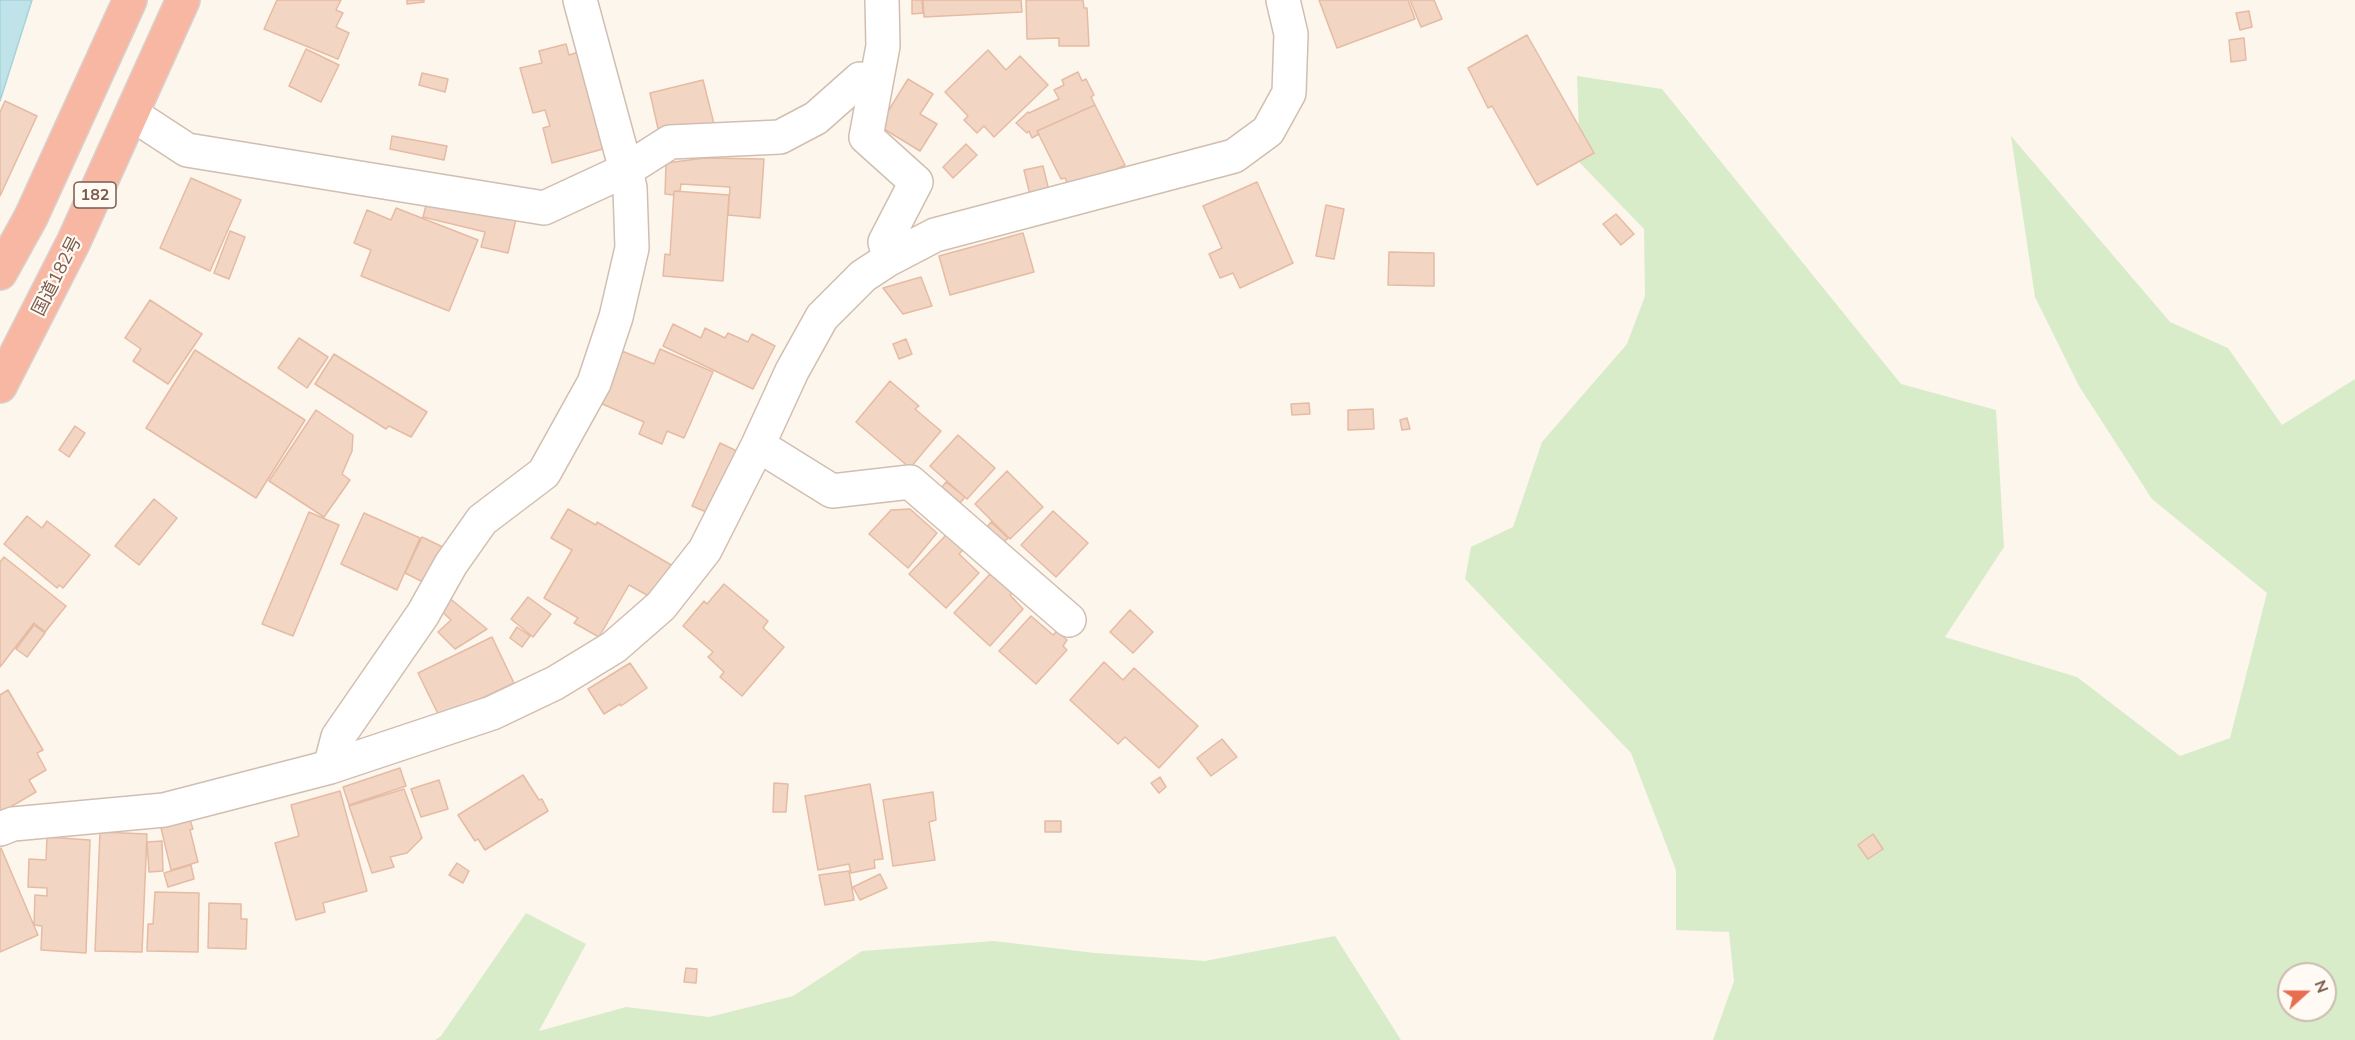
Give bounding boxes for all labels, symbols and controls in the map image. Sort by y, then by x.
road number: 182 [74,182,116,208]
street label: 国道182号 [28,233,86,319]
north arrow [2277,962,2337,1022]
text: N [2310,977,2333,995]

